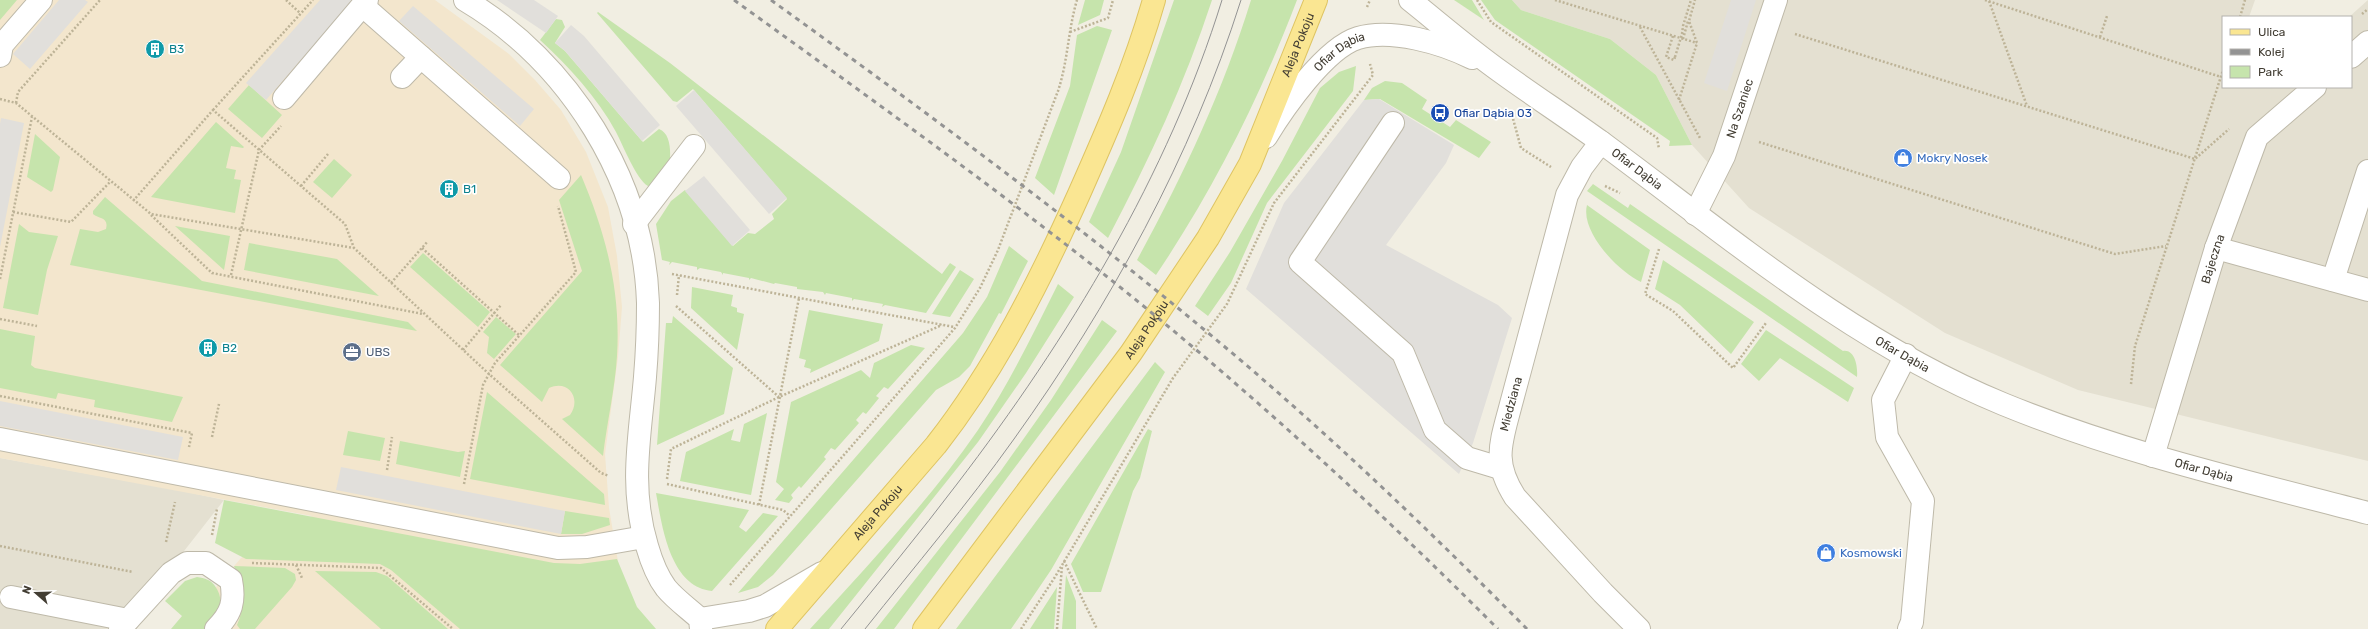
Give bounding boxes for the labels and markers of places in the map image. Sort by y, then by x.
building icon: B3 [144,38,166,60]
place label: B3 [169,42,184,56]
bus stop icon: Ofiar Dąbia 03 [1429,102,1451,124]
place label: Ofiar Dąbia 03 [1454,106,1532,120]
shop icon: Mokry Nosek [1892,147,1914,169]
place label: Mokry Nosek [1917,151,1988,165]
building icon: B1 [438,178,460,200]
place label: B1 [463,182,476,196]
building icon: B2 [197,337,219,359]
place label: B2 [222,341,237,355]
office icon: UBS [341,341,363,363]
place label: UBS [366,345,390,359]
shop icon: Kosmowski [1815,542,1837,564]
place label: Kosmowski [1840,546,1902,560]

